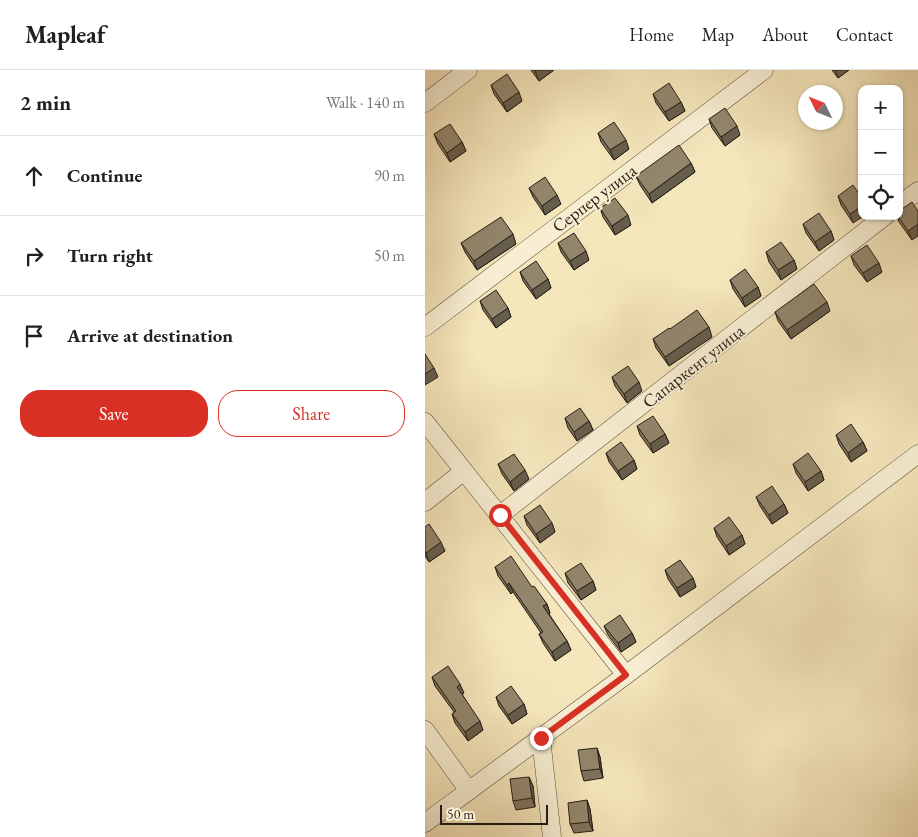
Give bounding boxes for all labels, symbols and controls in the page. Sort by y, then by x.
text: Mapleaf [25,19,106,50]
text: Home [629,23,674,46]
text: Map [702,23,734,46]
text: About [762,23,808,46]
text: Contact [836,23,893,46]
north arrow [798,85,843,130]
map controls [858,85,903,220]
button: + [858,85,903,130]
text: 2 min [20,89,71,116]
text: Walk · 140 m [326,92,405,113]
button: − [858,130,903,175]
street label: Серпер улица [547,158,642,237]
icon: ahead [20,162,48,190]
text: Continue [67,163,142,188]
text: 90 m [374,165,405,186]
button: locate [858,175,903,220]
icon: right [20,242,48,270]
text: Turn right [67,243,153,268]
text: 50 m [374,245,405,266]
street label: Сапаркент улица [637,319,749,413]
icon: arrive [20,322,48,350]
text: Arrive at destination [67,323,233,348]
button: Save [20,390,208,437]
button: Share [218,390,405,437]
route start [489,504,512,527]
route end [530,727,553,750]
scale bar [440,802,547,825]
text: 50 m [447,805,474,823]

